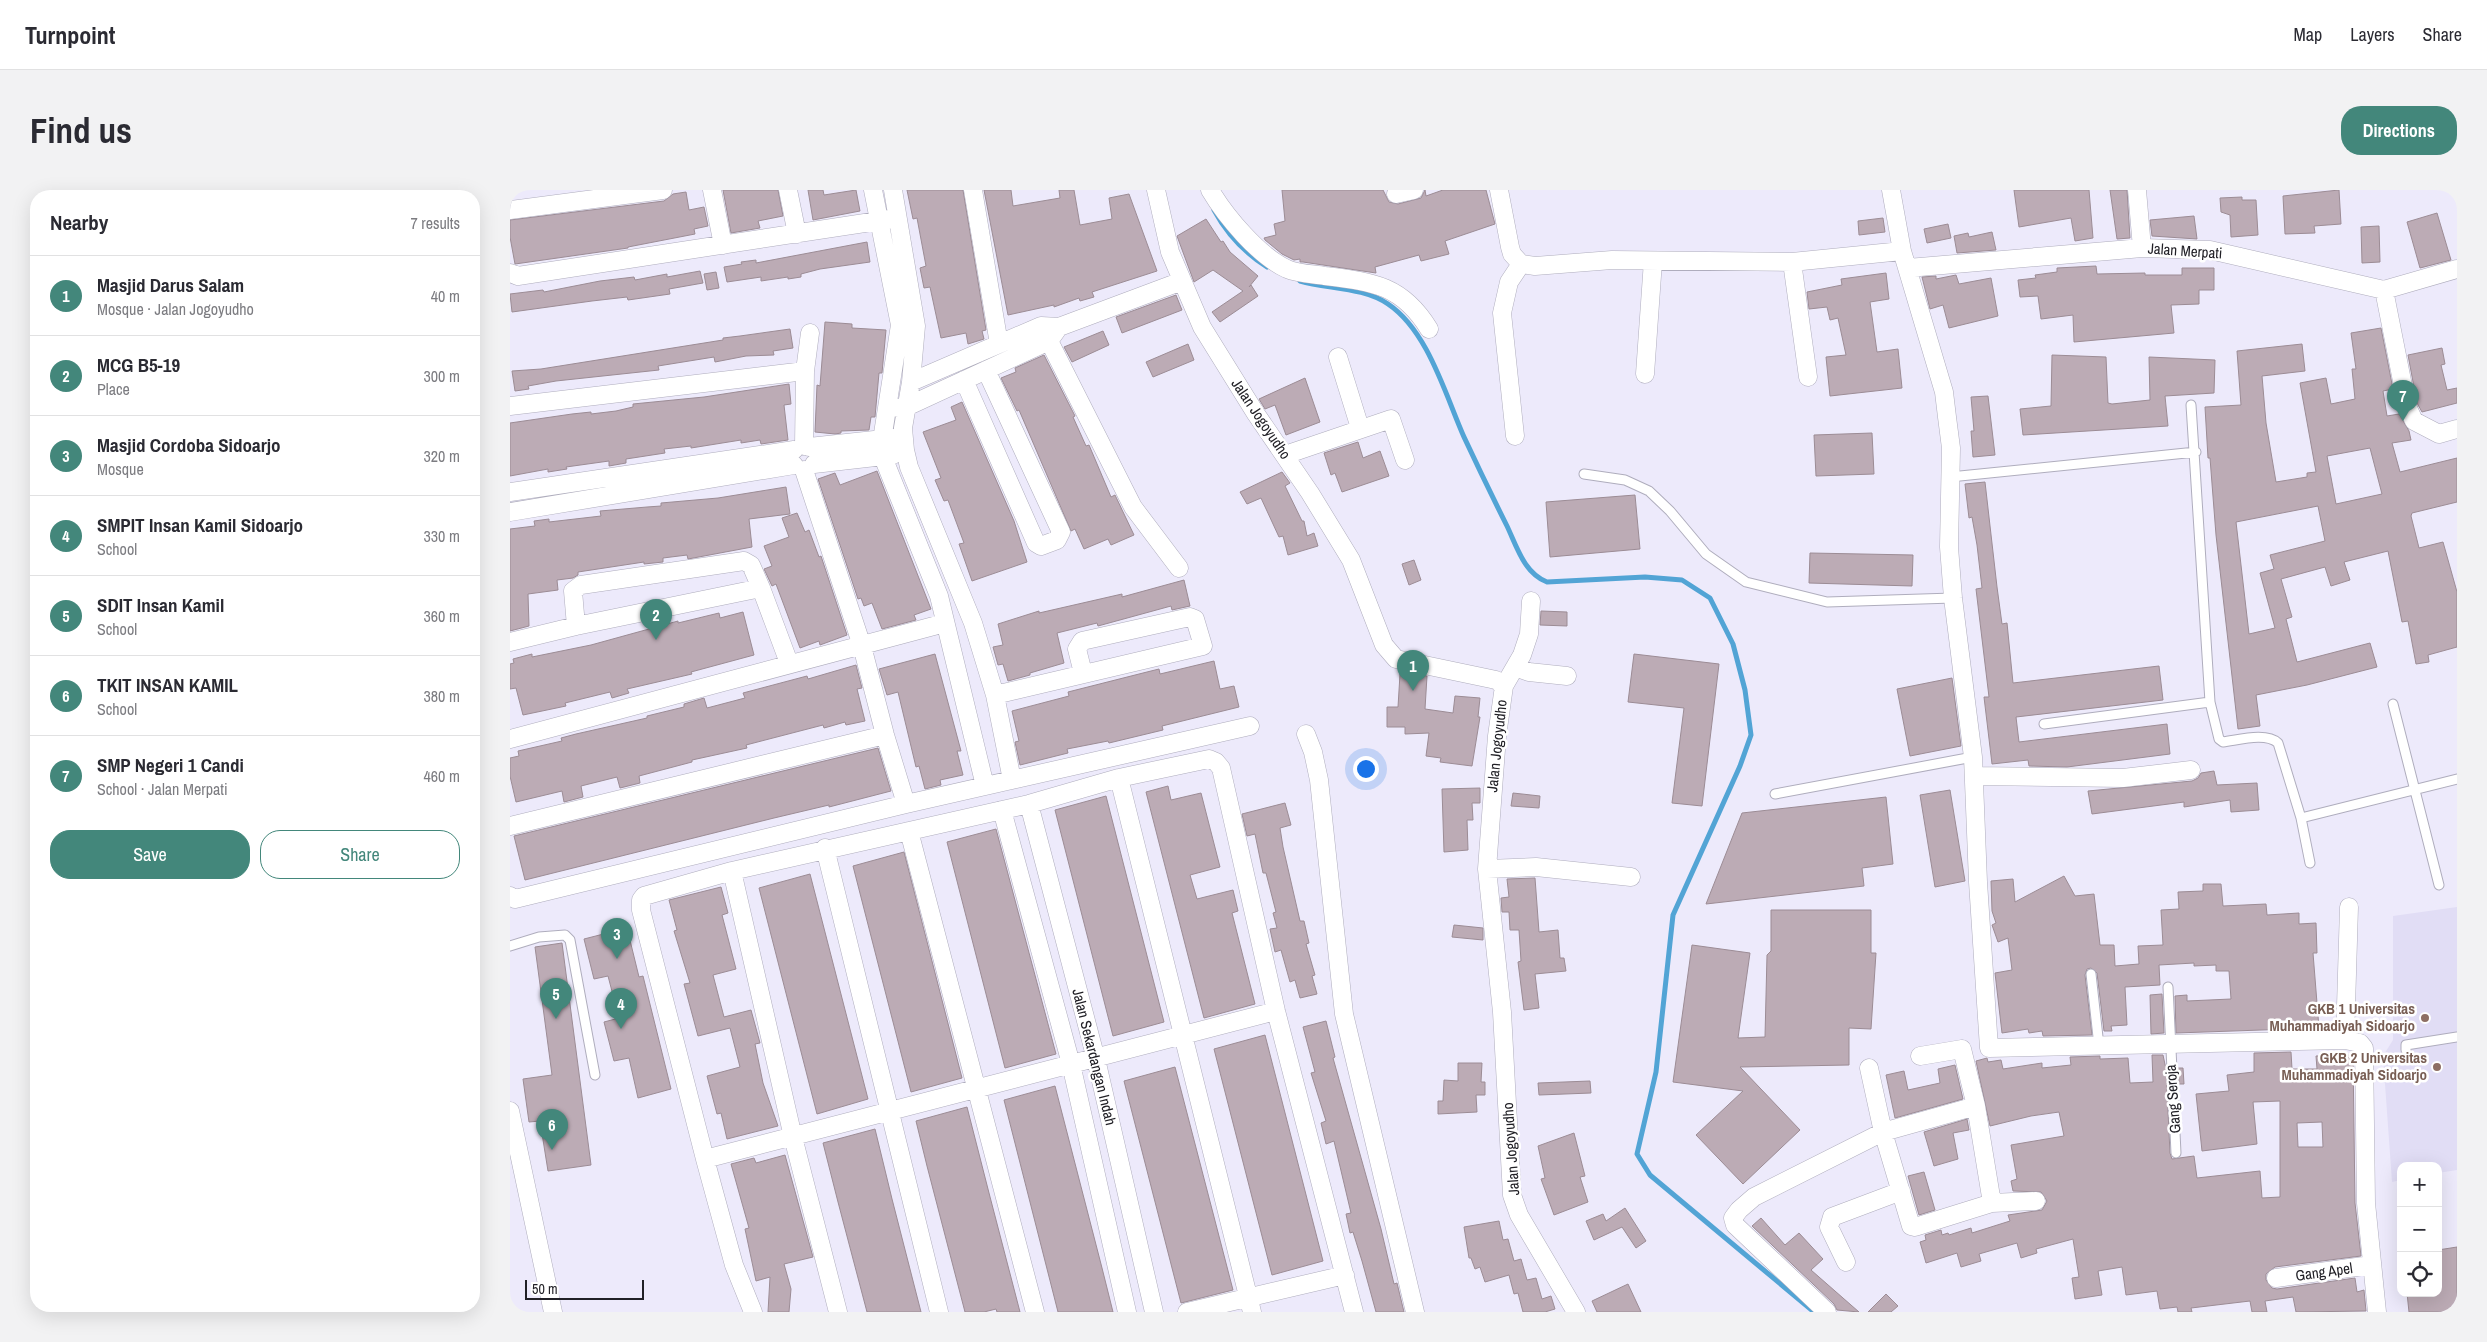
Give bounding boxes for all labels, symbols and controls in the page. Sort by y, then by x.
text: Turnpoint [25,19,115,51]
text: Map [2294,22,2322,47]
text: Layers [2350,22,2395,47]
text: Share [2423,22,2462,47]
button: Directions [2341,106,2457,155]
text: Find us [30,107,132,154]
text: Nearby [50,208,108,237]
text: 7 results [410,212,460,234]
street label: Jalan Merpati [2147,237,2223,264]
text: Masjid Darus Salam [97,272,244,298]
text: 1 [62,285,70,307]
text: 40 m [431,285,460,307]
text: Mosque · Jalan Jogoyudho [97,298,254,320]
text: MCG B5-19 [97,352,180,378]
text: 2 [62,365,70,387]
text: 300 m [424,365,460,387]
street label: Jalan Jogoyudho [1227,374,1296,463]
text: Place [97,378,130,400]
pin: 7 [2387,380,2419,421]
text: Masjid Cordoba Sidoarjo [97,432,281,458]
text: 3 [62,445,70,467]
text: 320 m [424,445,460,467]
text: Mosque [97,458,144,480]
text: SMPIT Insan Kamil Sidoarjo [97,512,303,538]
text: 4 [62,525,70,547]
text: 330 m [424,525,460,547]
text: School [97,538,137,560]
text: SDIT Insan Kamil [97,592,224,618]
pin: 2 [640,599,672,640]
text: 5 [62,605,70,627]
text: 360 m [424,605,460,627]
text: School [97,618,137,640]
pin: 1 [1397,650,1429,691]
text: TKIT INSAN KAMIL [97,672,238,698]
text: 6 [62,685,70,707]
text: 380 m [424,685,460,707]
text: School [97,698,137,720]
street label: Jalan Jogoyudho [1481,698,1512,793]
text: SMP Negeri 1 Candi [97,752,244,778]
your location [1353,756,1379,782]
text: 7 [62,765,70,787]
text: 460 m [424,765,460,787]
text: School · Jalan Merpati [97,778,228,800]
button: Save [50,830,250,879]
button: Share [260,830,460,879]
pin: 3 [601,918,633,959]
pin: 5 [540,978,572,1019]
street label: Jalan Sekardangan Indah [1067,986,1122,1127]
pin: 4 [605,988,637,1029]
place label: GKB 1 Universitas Muhammadiyah Sidoarjo [2269,998,2415,1036]
marker: GKB 1 Universitas Muhammadiyah Sidoarjo [2419,1012,2431,1024]
place label: GKB 2 Universitas Muhammadiyah Sidoarjo [2281,1047,2427,1085]
marker: GKB 2 Universitas Muhammadiyah Sidoarjo [2431,1061,2443,1073]
street label: Gang Seroja [2160,1064,2185,1134]
street label: Jalan Jogoyudho [1497,1102,1524,1196]
pin: 6 [536,1109,568,1150]
map controls [2397,1162,2442,1297]
button: + [2397,1162,2442,1207]
button: − [2397,1207,2442,1252]
button: locate [2397,1252,2442,1297]
street label: Gang Apel [2294,1257,2354,1286]
scale bar [525,1277,644,1300]
text: 50 m [532,1280,558,1298]

